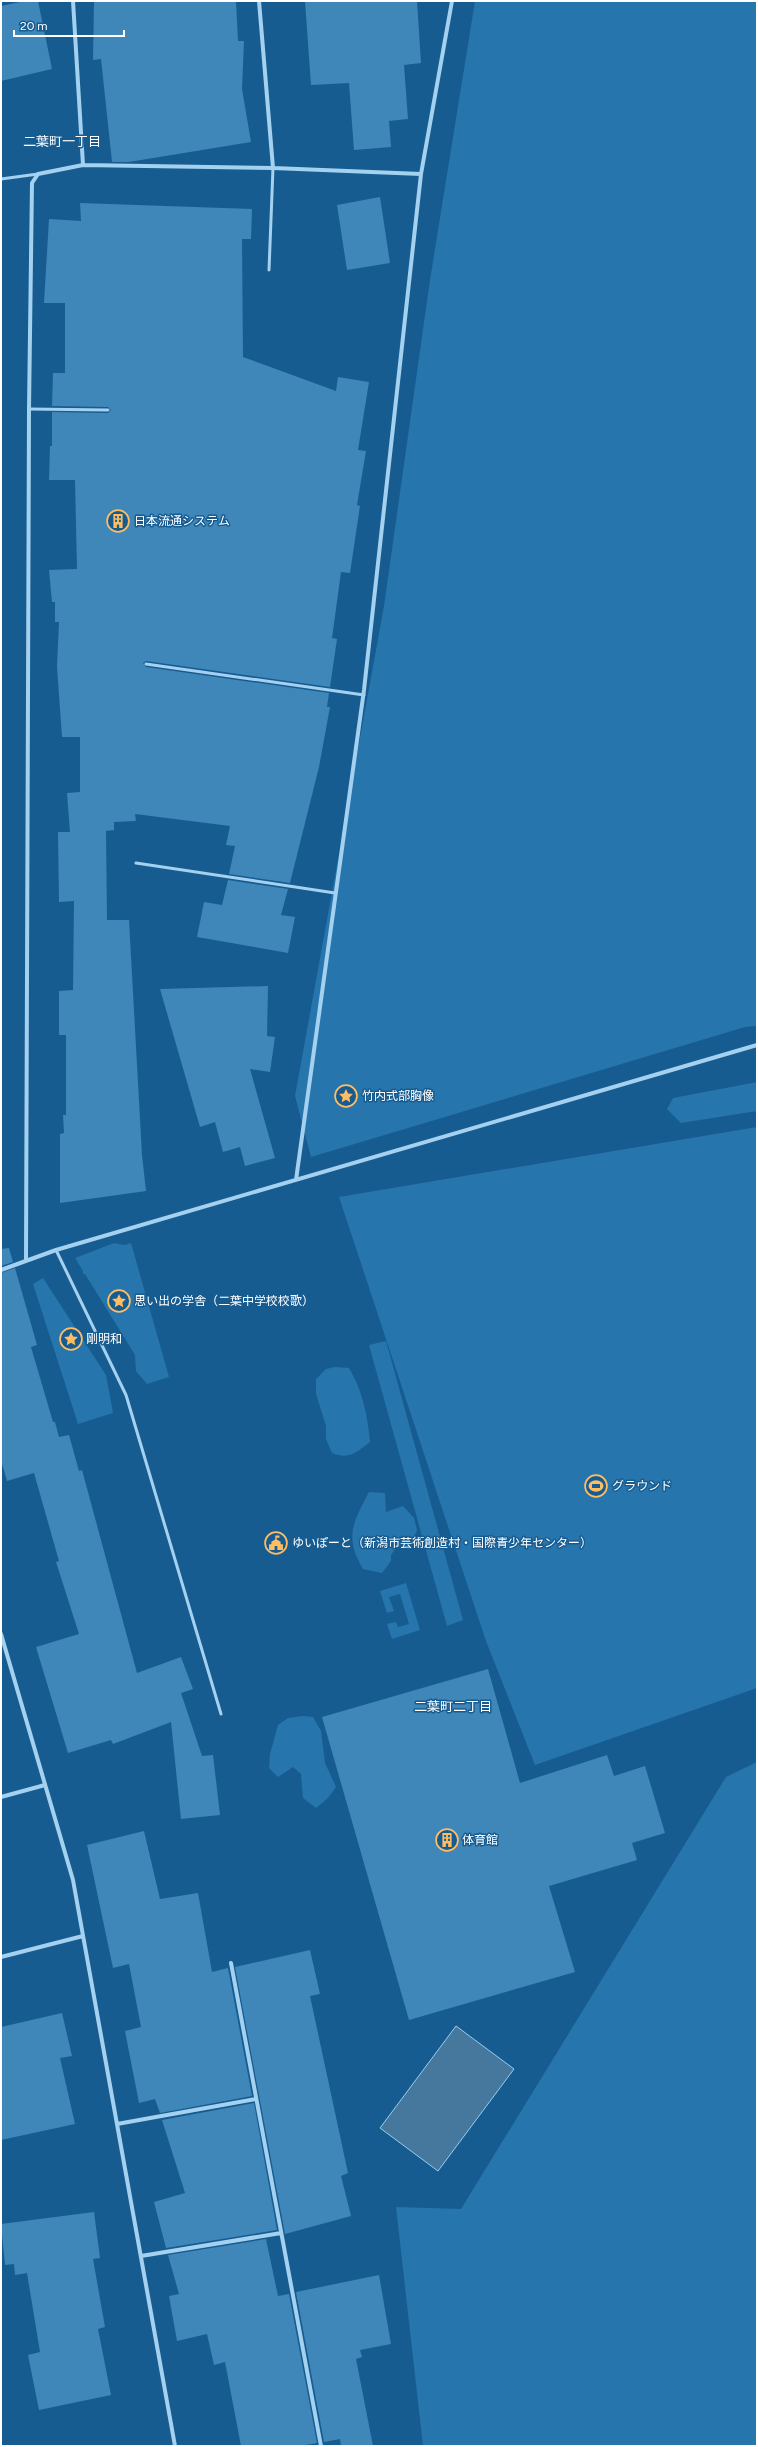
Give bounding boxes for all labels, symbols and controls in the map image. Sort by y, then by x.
scale bar [14,12,124,38]
text: 20 m [20,19,48,33]
district label: 二葉町一丁目 [23,134,101,149]
building icon: 日本流通システム [105,508,131,534]
place label: 日本流通システム [134,514,230,528]
place icon: 竹内式部胸像 [333,1083,359,1109]
place label: 竹内式部胸像 [362,1089,434,1103]
place icon: 思い出の学舎（二葉中学校校歌） [106,1288,132,1314]
place label: 思い出の学舎（二葉中学校校歌） [134,1294,314,1308]
place icon: 剛明和 [58,1326,84,1352]
place label: 剛明和 [86,1332,122,1346]
sports icon: グラウンド [583,1473,609,1499]
place label: グラウンド [612,1479,672,1493]
public building icon: ゆいぽーと（新潟市芸術創造村・国際青少年センター） [263,1530,289,1556]
place label: ゆいぽーと（新潟市芸術創造村・国際青少年センター） [292,1536,592,1550]
district label: 二葉町二丁目 [414,1699,492,1714]
building icon: 体育館 [434,1827,460,1853]
place label: 体育館 [462,1833,498,1847]

